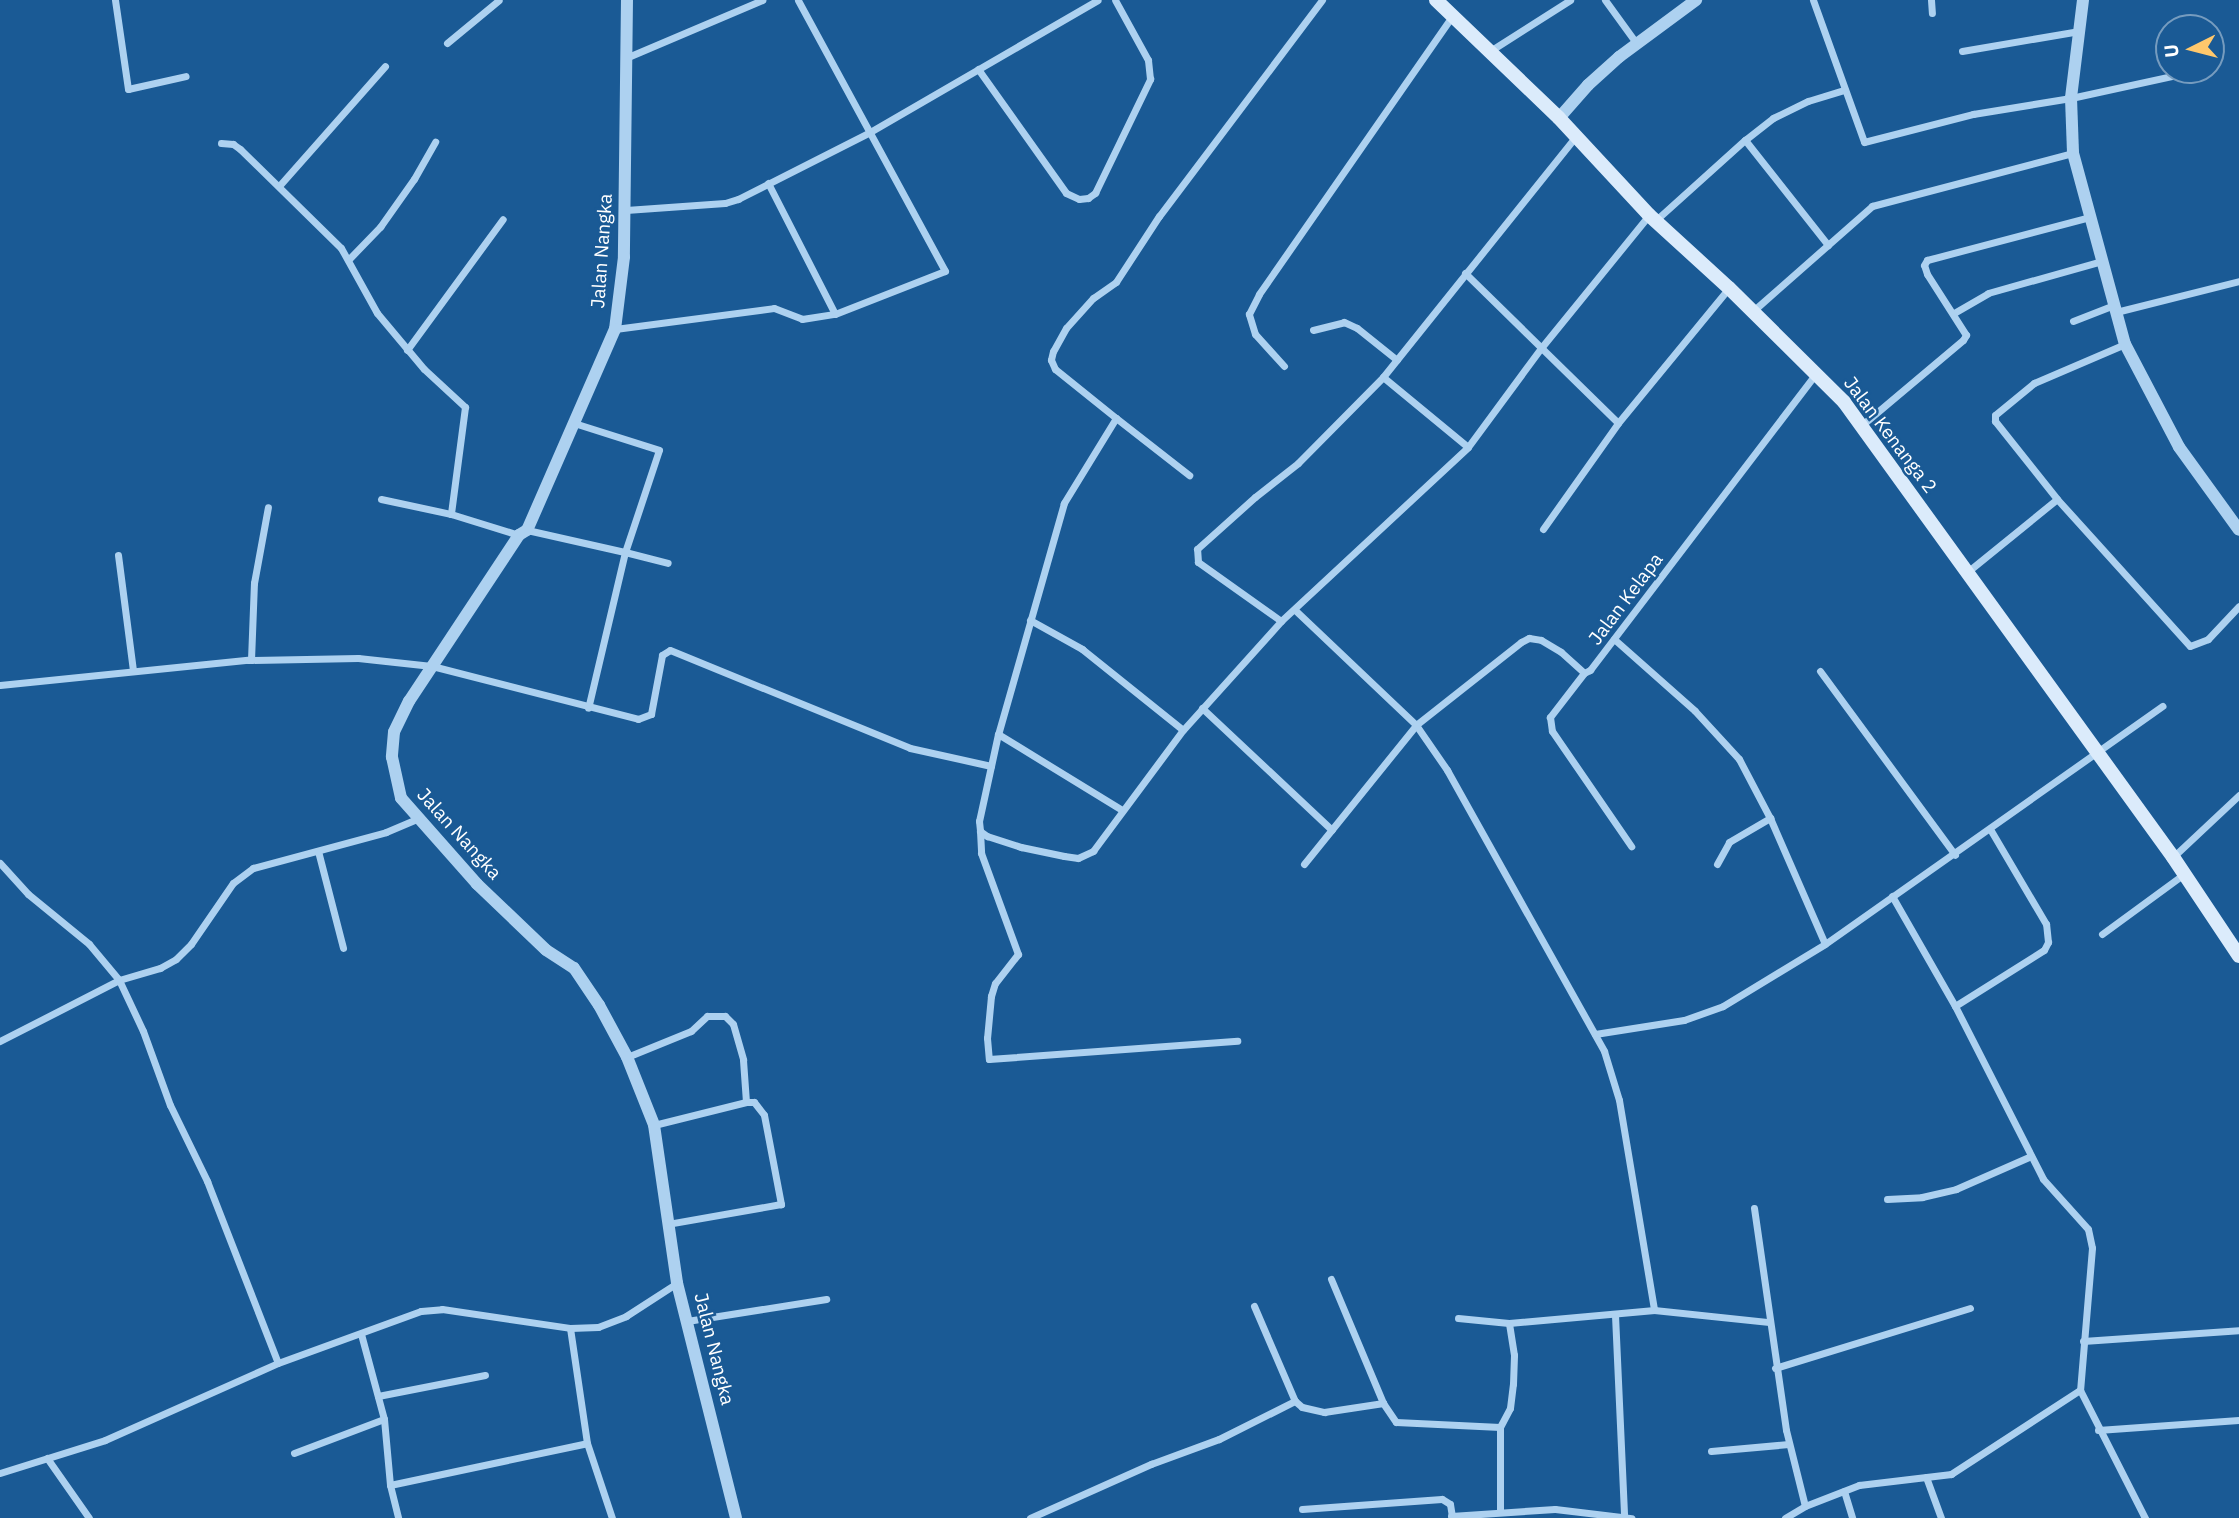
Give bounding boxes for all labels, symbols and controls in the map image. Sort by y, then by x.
north arrow [2155,14,2225,84]
text: U [2158,43,2184,59]
street label: Jalan Nangka [587,193,617,309]
street label: Jalan Kenanga 2 [1839,372,1941,498]
street label: Jalan Kelapa [1584,549,1668,649]
street label: Jalan Nangka [412,784,506,884]
street label: Jalan Nangka [689,1291,739,1407]

